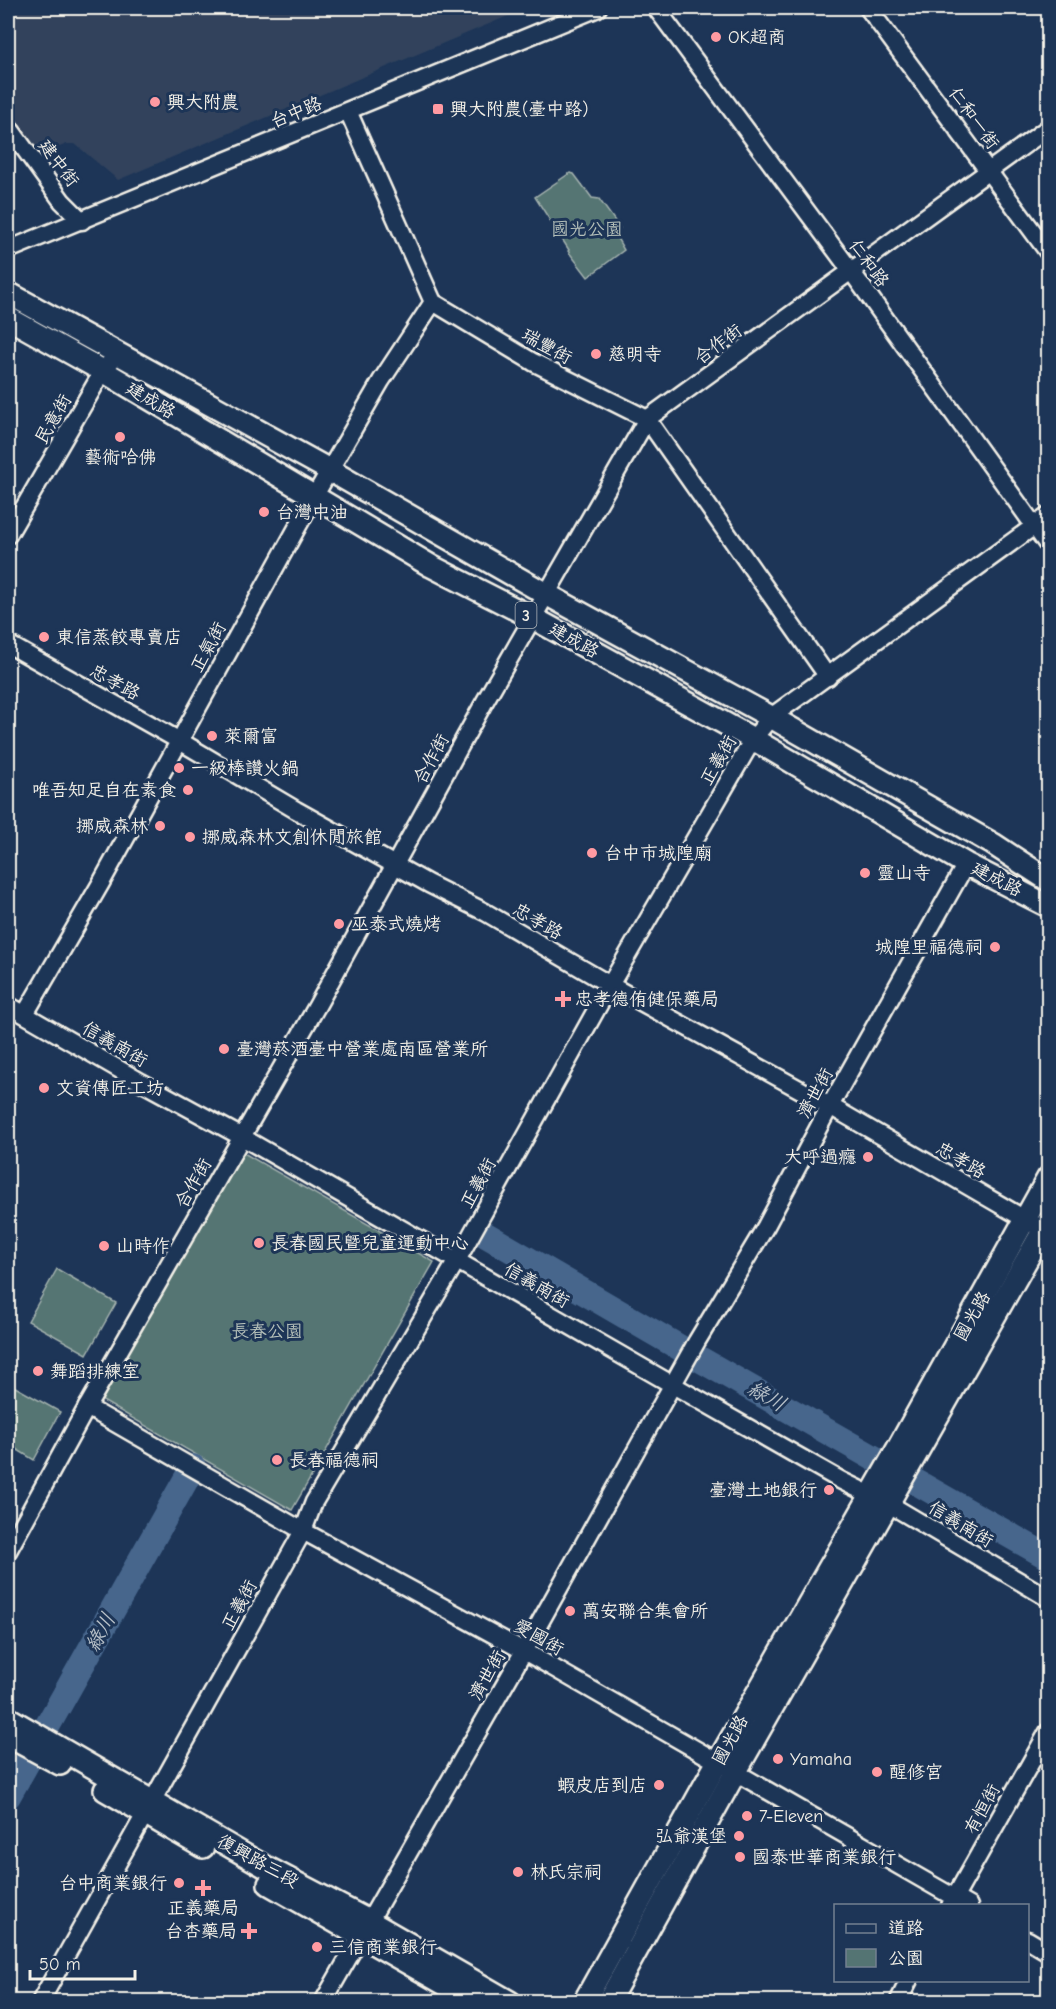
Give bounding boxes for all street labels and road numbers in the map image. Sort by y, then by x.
street label: 仁和一街 [944,83,1003,154]
street label: 台中路 [267,93,325,132]
street label: 建中街 [34,135,83,191]
street label: 仁和路 [844,235,893,291]
street label: 合作街 [690,320,746,369]
street label: 瑞豐街 [518,324,575,369]
street label: 建成路 [122,378,179,423]
street label: 民意街 [31,391,76,448]
road number: 3 [516,602,536,628]
street label: 建成路 [545,618,602,663]
street label: 正氣街 [186,619,231,676]
street label: 忠孝路 [86,660,143,705]
street label: 合作街 [409,731,454,788]
street label: 正義街 [696,732,741,789]
street label: 建成路 [968,858,1026,901]
street label: 忠孝路 [509,899,566,944]
street label: 信義南街 [78,1017,151,1072]
street label: 濟世街 [793,1065,838,1122]
street label: 忠孝路 [932,1138,989,1183]
street label: 合作街 [171,1155,216,1212]
street label: 正義街 [456,1155,501,1212]
street label: 信義南街 [500,1258,573,1313]
street label: 國光路 [950,1288,995,1345]
street label: 信義南街 [924,1497,997,1552]
street label: 正義街 [217,1577,262,1634]
street label: 愛國街 [510,1615,567,1660]
street label: 濟世街 [465,1647,510,1704]
street label: 國光路 [708,1712,753,1769]
street label: 有恒街 [960,1781,1005,1838]
street label: 復興路三段 [213,1830,302,1892]

